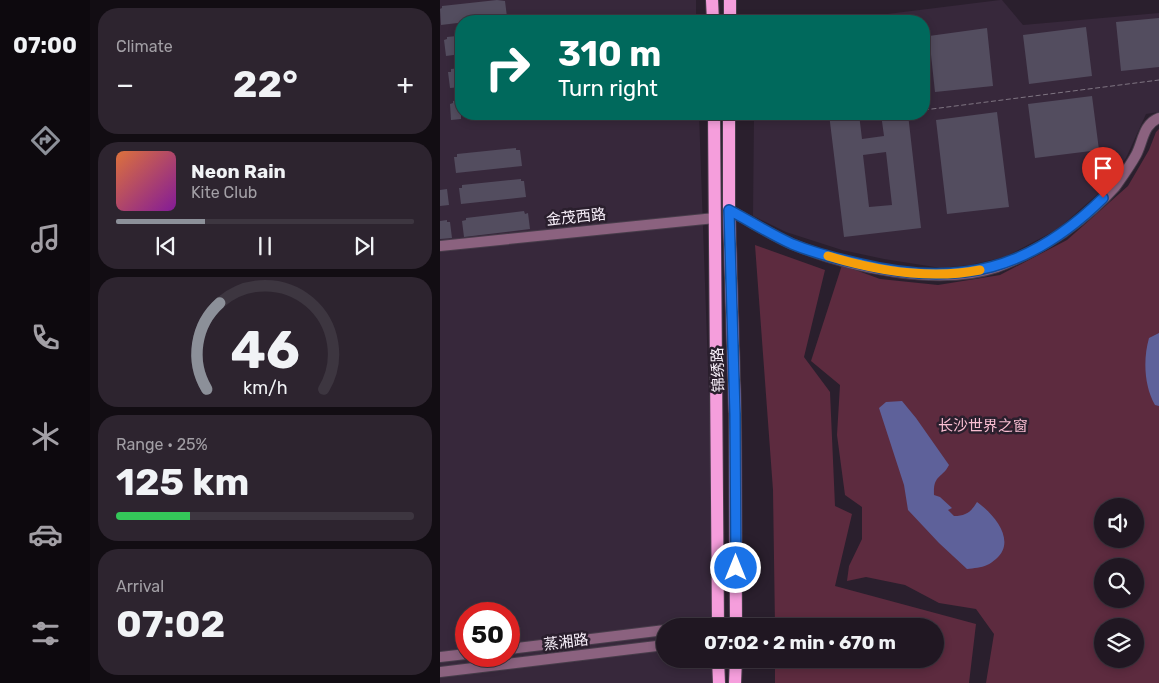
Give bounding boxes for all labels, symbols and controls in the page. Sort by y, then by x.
text: 07:00 [13,32,77,59]
text: 310 m [558,33,661,75]
icon: right [475,35,540,100]
text: Climate [116,37,173,56]
text: 22° [233,61,298,107]
text: − [116,68,134,101]
text: + [397,68,414,101]
text: Turn right [558,75,658,102]
icon: directions [28,123,63,158]
pin [1082,147,1124,198]
icon: arrive [1089,154,1117,182]
text: Neon Rain [191,160,286,183]
text: Kite Club [191,183,257,202]
street label: 金茂西路 [545,205,607,229]
icon: music [28,221,63,256]
icon: previous [152,232,180,260]
icon: pause [251,232,279,260]
icon: next [350,232,378,260]
text: 46 [230,319,300,381]
icon: phone [28,320,63,355]
street label: 锦绣路 [708,347,728,393]
text: km/h [243,377,287,398]
park label: 长沙世界之窗 [938,417,1028,435]
icon: climate [28,419,63,454]
text: Range · 25% [116,435,208,454]
text: 125 km [116,459,249,505]
map controls [1094,498,1144,668]
button: sound [1094,498,1144,548]
icon: car [28,517,63,552]
position arrow [709,541,761,593]
button: search [1094,558,1144,608]
text: Arrival [116,577,164,596]
text: 07:02 [116,601,225,647]
speed limit sign: 50 [455,602,520,667]
icon: filters [28,616,63,651]
button: layers [1094,618,1144,668]
street label: 蒸湘路 [543,630,589,654]
text: 07:02 · 2 min · 670 m [704,631,896,654]

